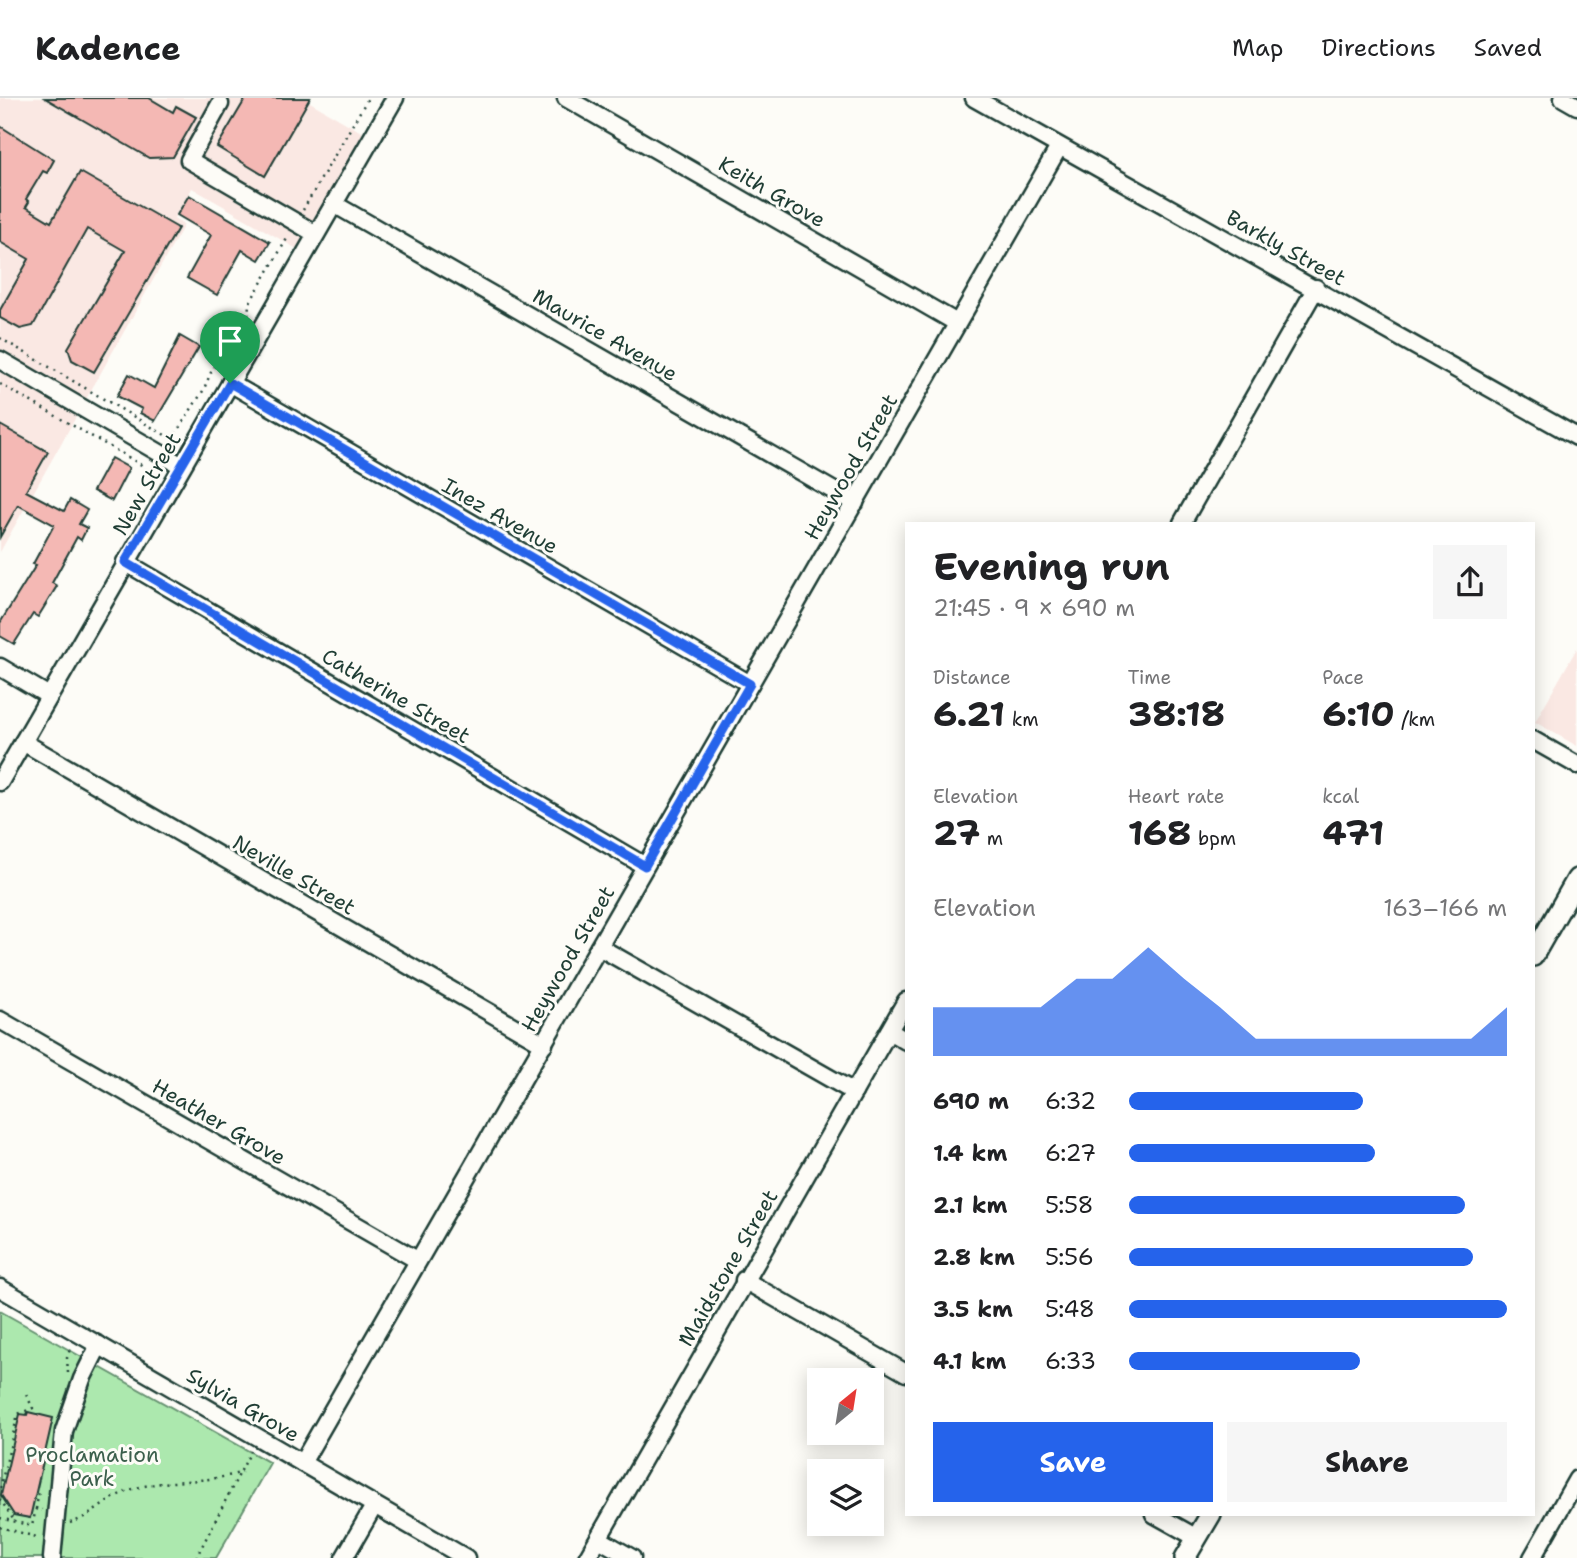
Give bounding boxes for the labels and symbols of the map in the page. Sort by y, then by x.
street label: Keith Grove [713,150,831,234]
street label: Barkly Street [1221,204,1351,292]
street label: Maurice Avenue [527,282,683,388]
pin [200,311,260,383]
street label: Heywood Street [798,389,904,545]
street label: New Street [106,427,188,541]
street label: Inez Avenue [437,472,563,560]
street label: Catherine Street [317,642,475,750]
street label: Neville Street [227,829,361,921]
street label: Heywood Street [515,881,621,1037]
street label: Heather Grove [147,1072,291,1172]
street label: Maidstone Street [672,1184,784,1352]
street label: Sylvia Grove [181,1361,305,1449]
north arrow [807,1368,884,1446]
park label: Proclamation Park [25,1441,159,1493]

